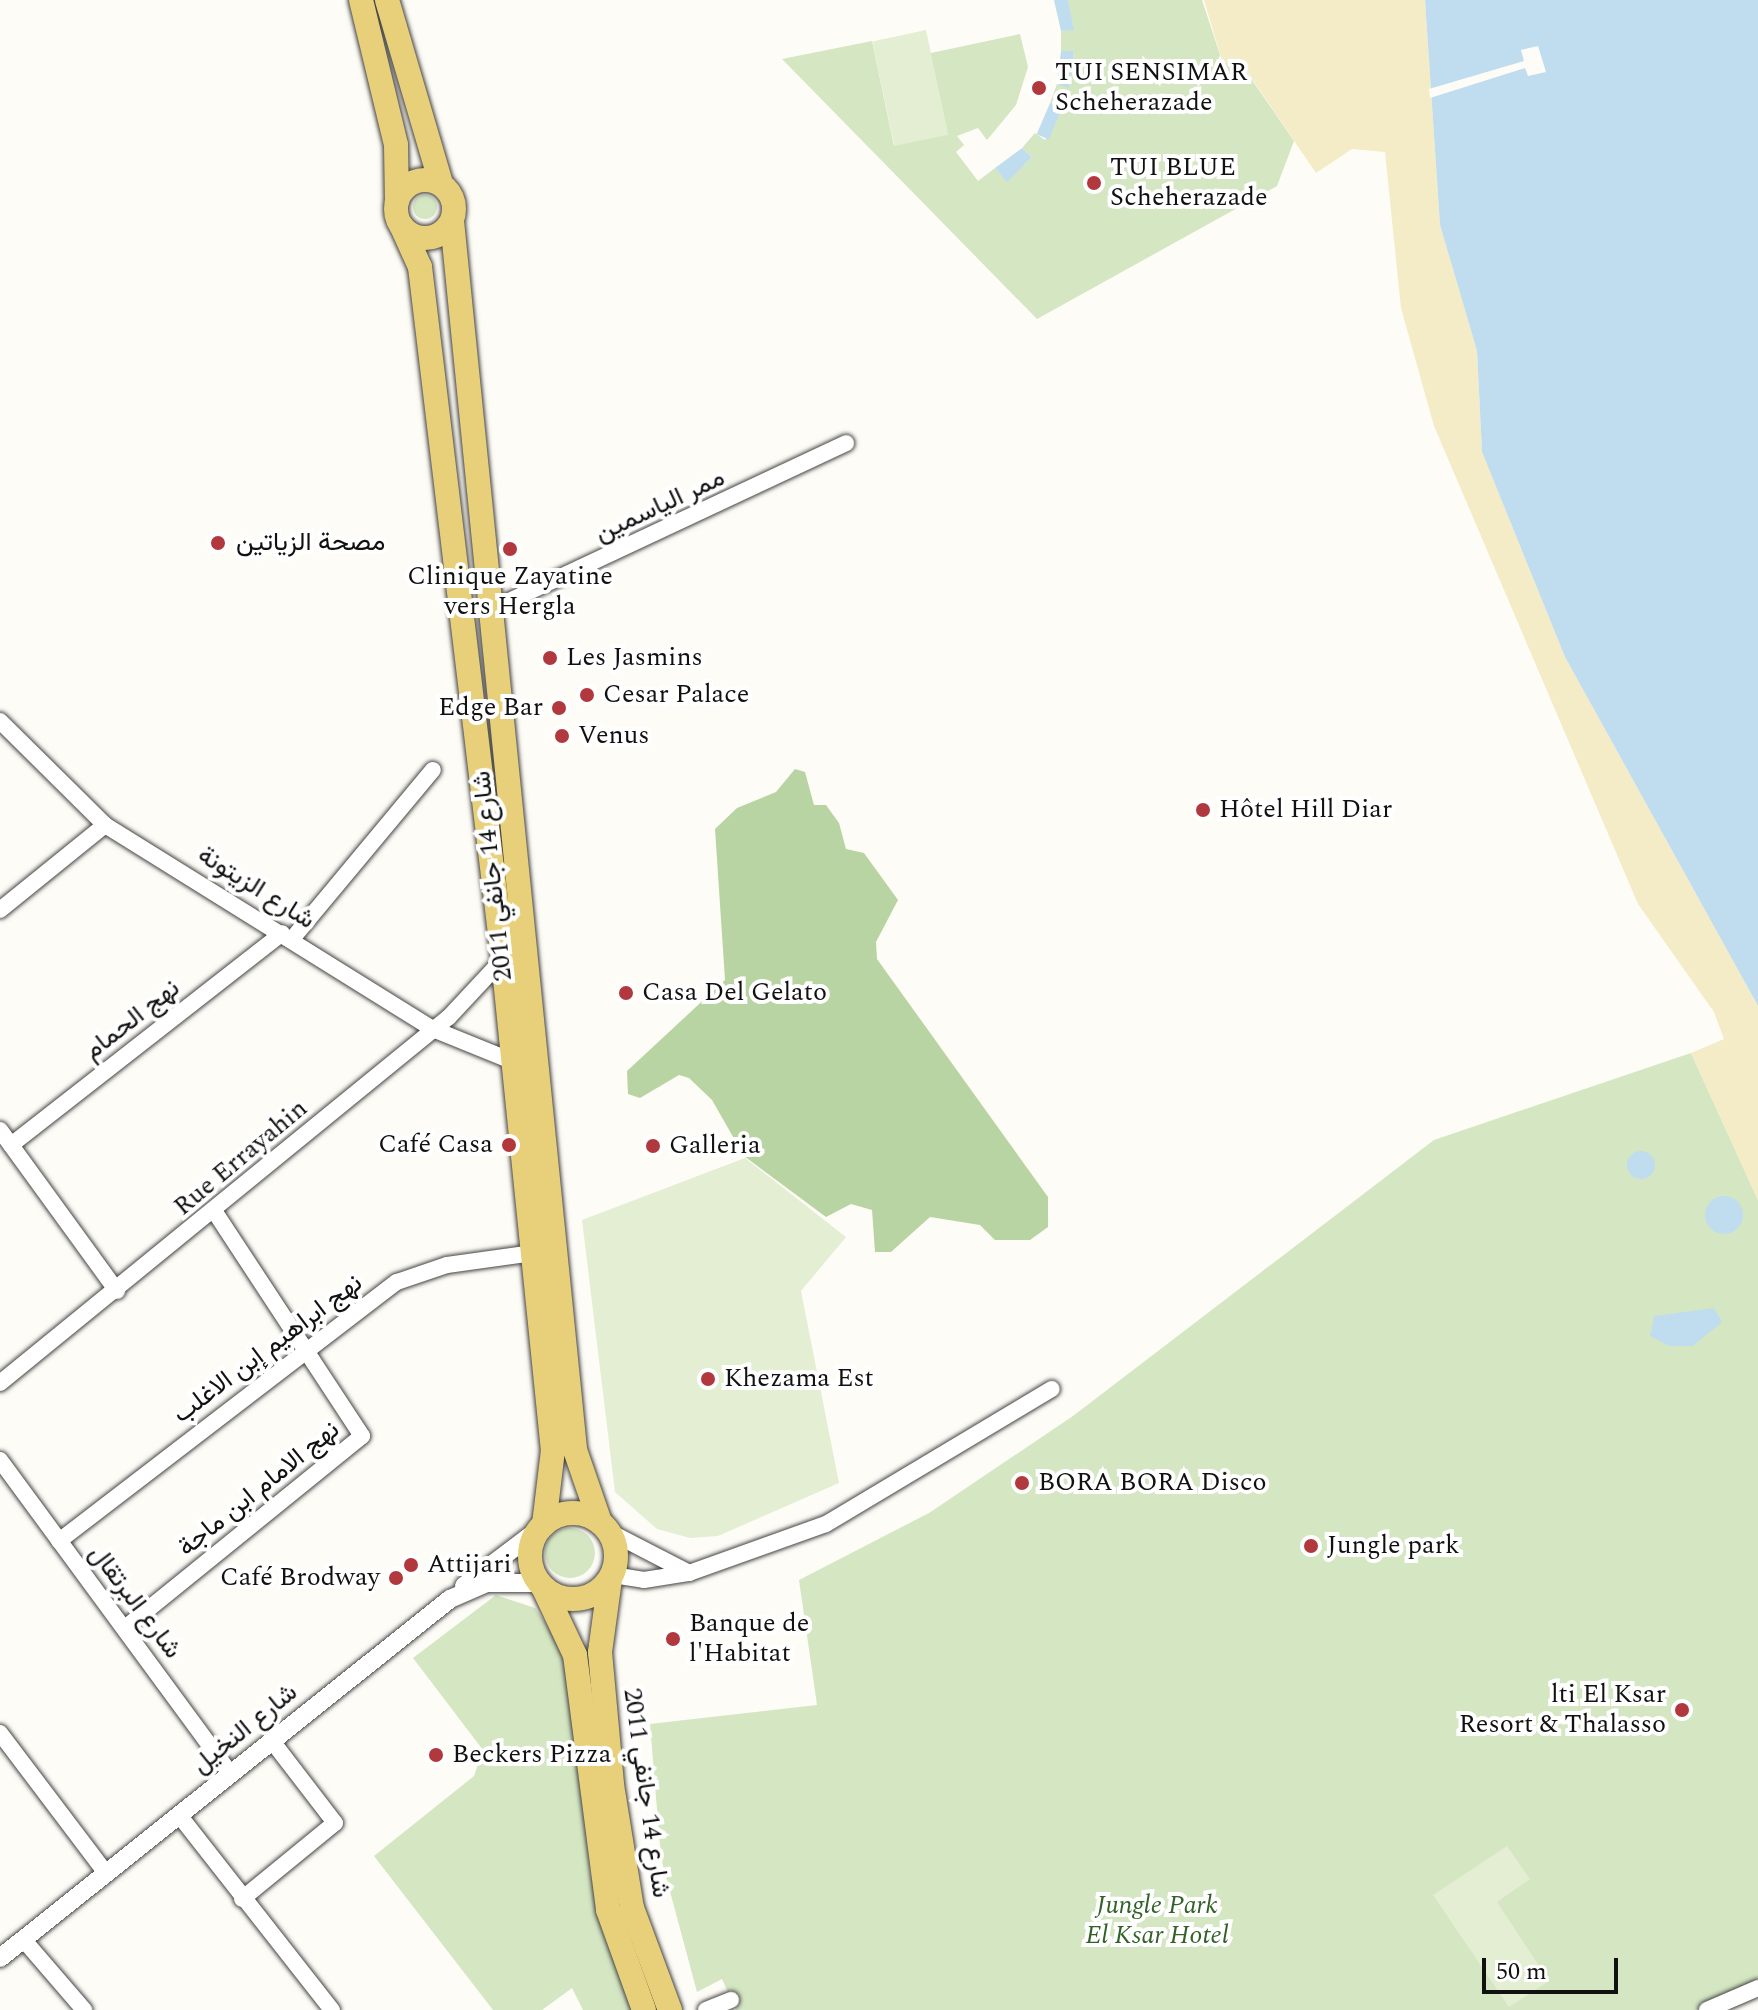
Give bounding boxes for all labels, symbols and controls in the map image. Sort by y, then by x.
place label: TUI SENSIMAR Scheherazade [1055,57,1247,118]
marker: TUI SENSIMAR Scheherazade [1030,79,1048,97]
place label: TUI BLUE Scheherazade [1110,152,1268,214]
marker: TUI BLUE Scheherazade [1085,174,1103,192]
street label: ممر الياسمين [590,462,730,550]
place label: مصحة الزياتين [236,527,385,559]
marker: مصحة الزياتين [207,532,229,554]
marker: Clinique Zayatine vers Hergla [501,540,519,558]
place label: Clinique Zayatine vers Hergla [407,561,613,622]
place label: Les Jasmins [566,642,703,674]
marker: Les Jasmins [541,649,559,667]
place label: Cesar Palace [603,679,749,711]
marker: Cesar Palace [578,686,596,704]
place label: Edge Bar [438,692,543,724]
marker: Edge Bar [550,699,568,717]
place label: Venus [578,720,649,752]
marker: Venus [553,727,571,745]
street label: شارع 14 جانفي 2011 [466,769,520,983]
place label: Hôtel Hill Diar [1219,794,1392,826]
marker: Hôtel Hill Diar [1194,801,1212,819]
street label: شارع الزيتونة [192,840,320,936]
street label: نهج الحمام [78,973,186,1067]
place label: Casa Del Gelato [642,977,827,1009]
marker: Casa Del Gelato [617,984,635,1002]
street label: Rue Errayahin [168,1093,314,1223]
place label: Café Casa [378,1129,493,1161]
place label: Galleria [669,1130,761,1162]
marker: Café Casa [500,1136,518,1154]
marker: Galleria [644,1137,662,1155]
street label: نهج ابراهيم إبن الاغلب [167,1268,369,1430]
place label: Khezama Est [724,1363,874,1395]
marker: Khezama Est [699,1370,717,1388]
street label: نهج الامام ابن ماجة [172,1414,346,1564]
place label: BORA BORA Disco [1038,1467,1267,1499]
marker: BORA BORA Disco [1013,1474,1031,1492]
place label: Jungle park [1327,1530,1460,1562]
marker: Jungle park [1302,1537,1320,1555]
street label: شارع البرتقال [82,1539,188,1665]
place label: Attijari [427,1549,512,1581]
marker: Attijari [402,1556,420,1574]
place label: Café Brodway [220,1562,380,1594]
marker: Café Brodway [387,1569,405,1587]
place label: Banque de l'Habitat [689,1608,809,1670]
marker: Banque de l'Habitat [664,1630,682,1648]
street label: شارع النخيل [186,1677,304,1781]
place label: lti El Ksar Resort & Thalasso [1459,1679,1666,1740]
street label: شارع 14 جانفي 2011 [616,1686,676,1900]
marker: lti El Ksar Resort & Thalasso [1673,1701,1691,1719]
place label: Beckers Pizza [452,1739,612,1771]
marker: Beckers Pizza [427,1746,445,1764]
park label: Jungle Park El Ksar Hotel [1085,1890,1229,1952]
scale bar [1486,1942,1622,1992]
text: 50 m [1496,1954,1547,1990]

